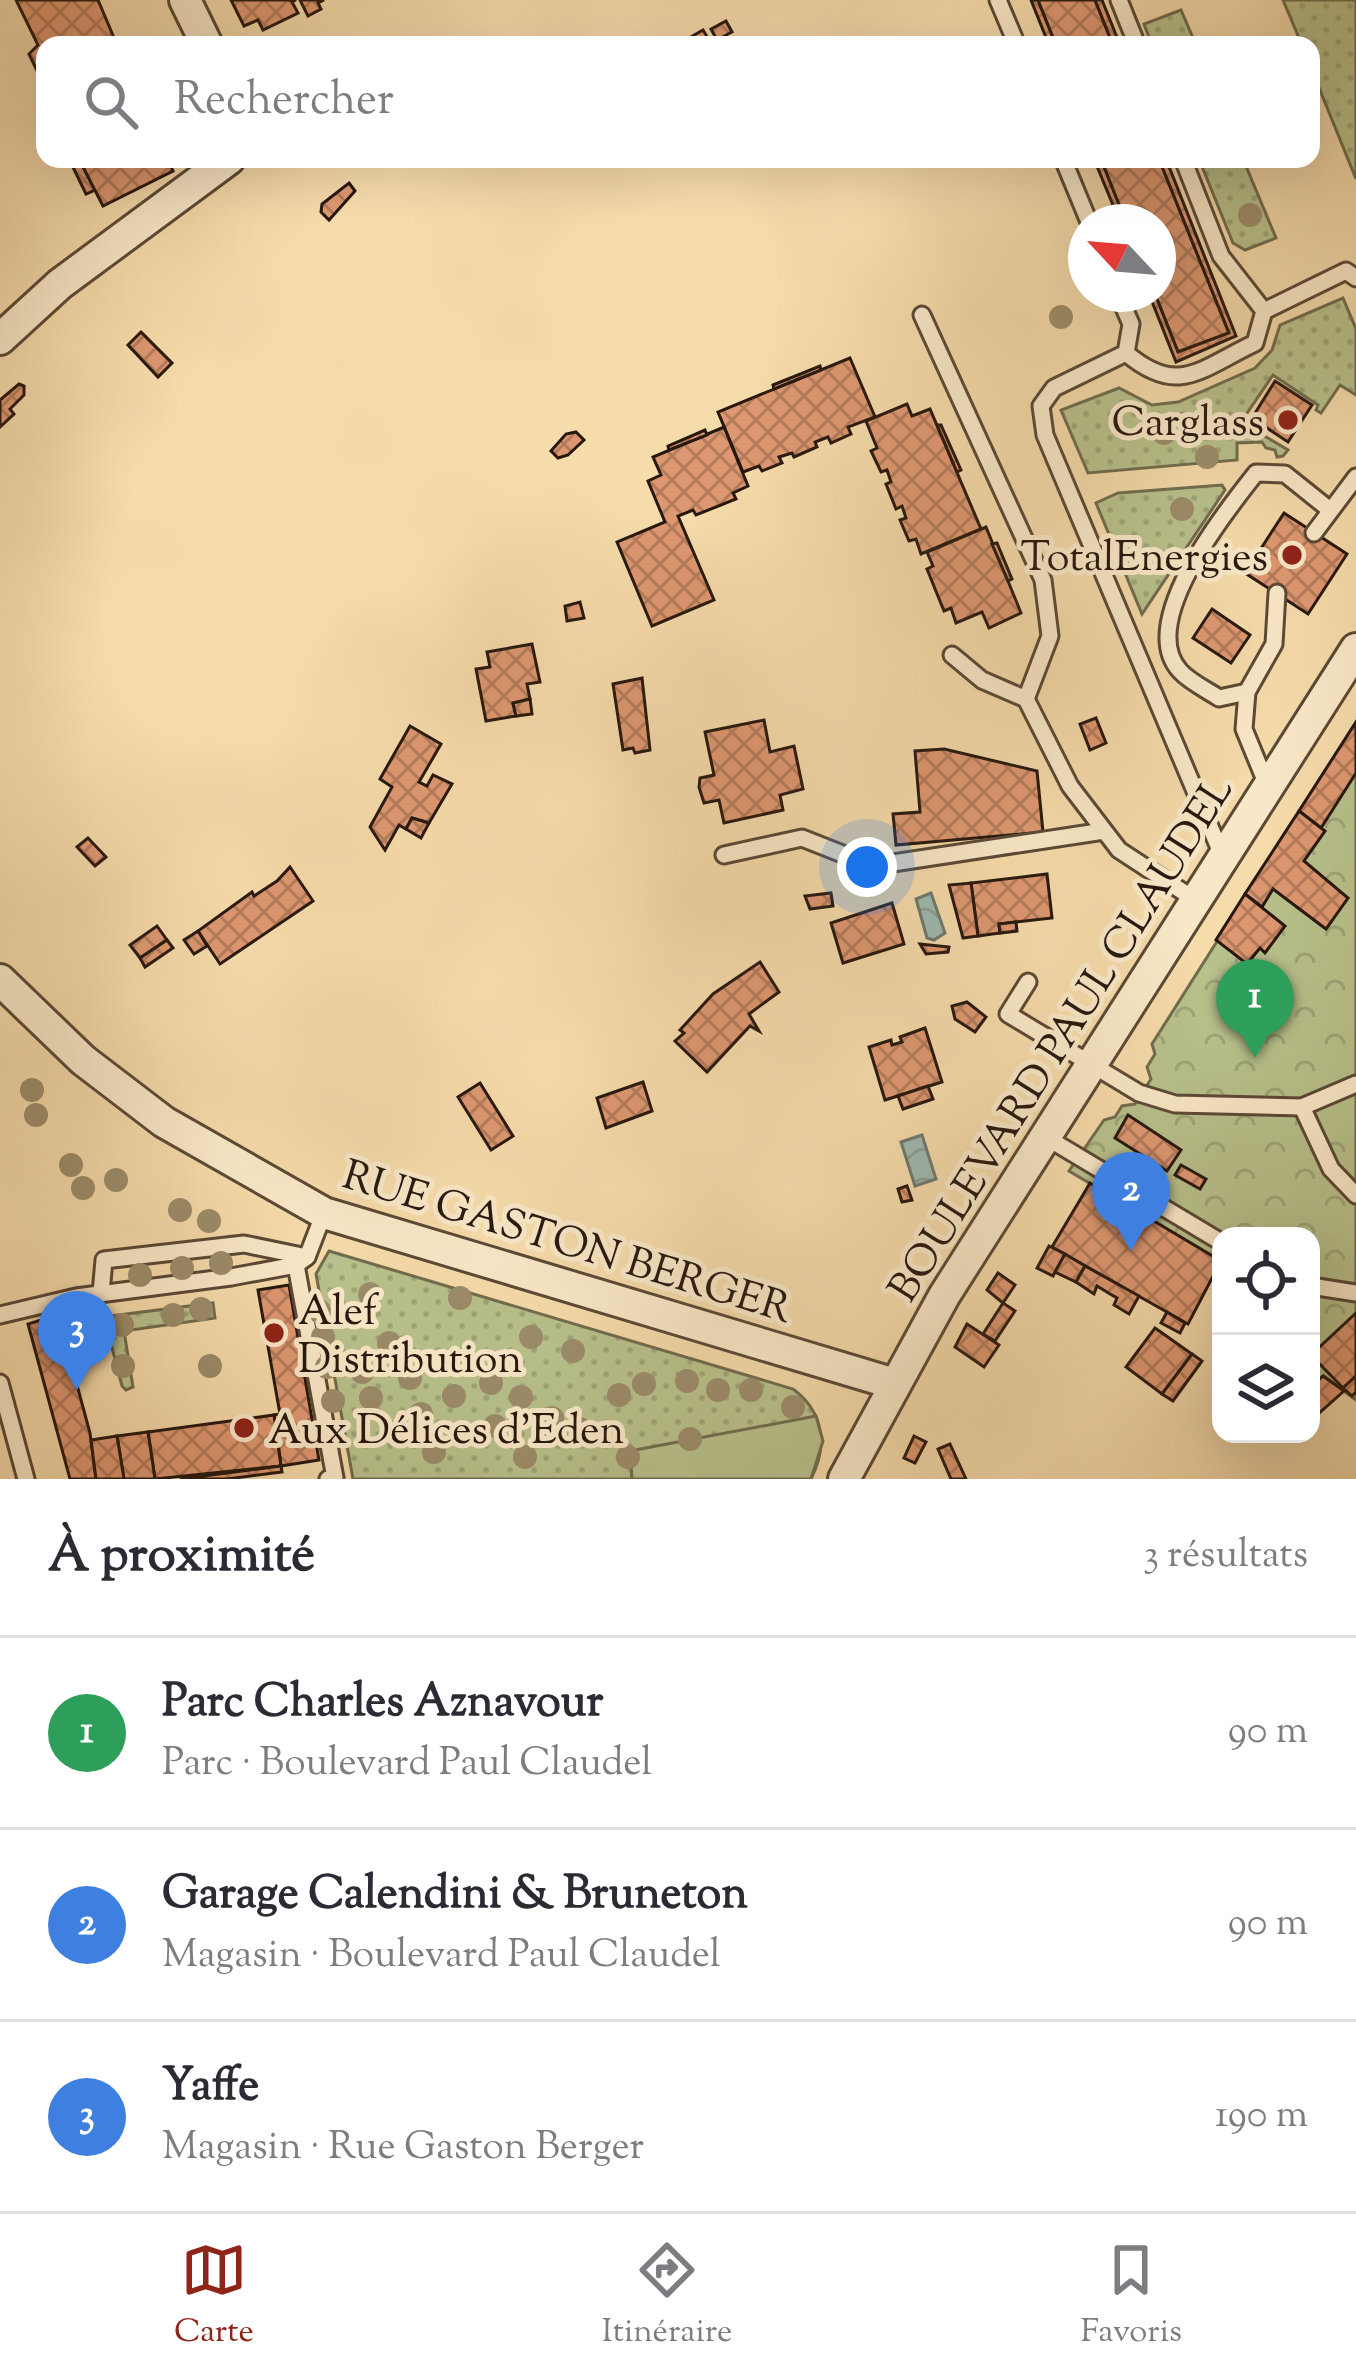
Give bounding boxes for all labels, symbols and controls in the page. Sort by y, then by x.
search box [36,36,1320,168]
icon: search [78,69,144,135]
text: Rechercher [174,70,394,135]
north arrow [1068,204,1176,312]
place label: Carglass [1112,395,1264,455]
marker: Carglass [1275,407,1301,433]
place label: TotalEnergies [1021,530,1268,590]
marker: TotalEnergies [1279,542,1305,568]
street label: BOULEVARD PAUL CLAUDEL [876,766,1250,1315]
your location [837,837,897,897]
pin: 1 [1216,959,1294,1058]
street label: RUE GASTON BERGER [334,1148,799,1342]
pin: 2 [1092,1152,1170,1251]
map controls [1212,1227,1320,1443]
button: locate [1212,1227,1320,1335]
place label: Alef Distribution [298,1284,522,1392]
pin: 3 [38,1291,116,1390]
marker: Alef Distribution [261,1320,287,1346]
button: layers [1212,1335,1320,1443]
place label: Aux Délices d'Eden [268,1403,624,1463]
marker: Aux Délices d'Eden [231,1415,257,1441]
text: À proximité [48,1521,315,1594]
text: 3 résultats [1143,1529,1308,1585]
text: Parc Charles Aznavour [162,1672,603,1737]
text: 1 [80,1705,94,1761]
text: 90 m [1228,1705,1308,1761]
text: Parc · Boulevard Paul Claudel [162,1737,652,1793]
text: Garage Calendini & Bruneton [162,1864,748,1929]
text: 2 [78,1897,96,1953]
text: 90 m [1228,1897,1308,1953]
text: Magasin · Boulevard Paul Claudel [162,1929,721,1985]
text: Yaffe [162,2056,259,2121]
text: 3 [79,2089,95,2145]
text: 190 m [1215,2089,1308,2145]
text: Magasin · Rue Gaston Berger [162,2121,644,2177]
tab: Carte [174,2237,254,2357]
tab: Itinéraire [602,2237,732,2357]
tab: Favoris [1080,2237,1182,2357]

